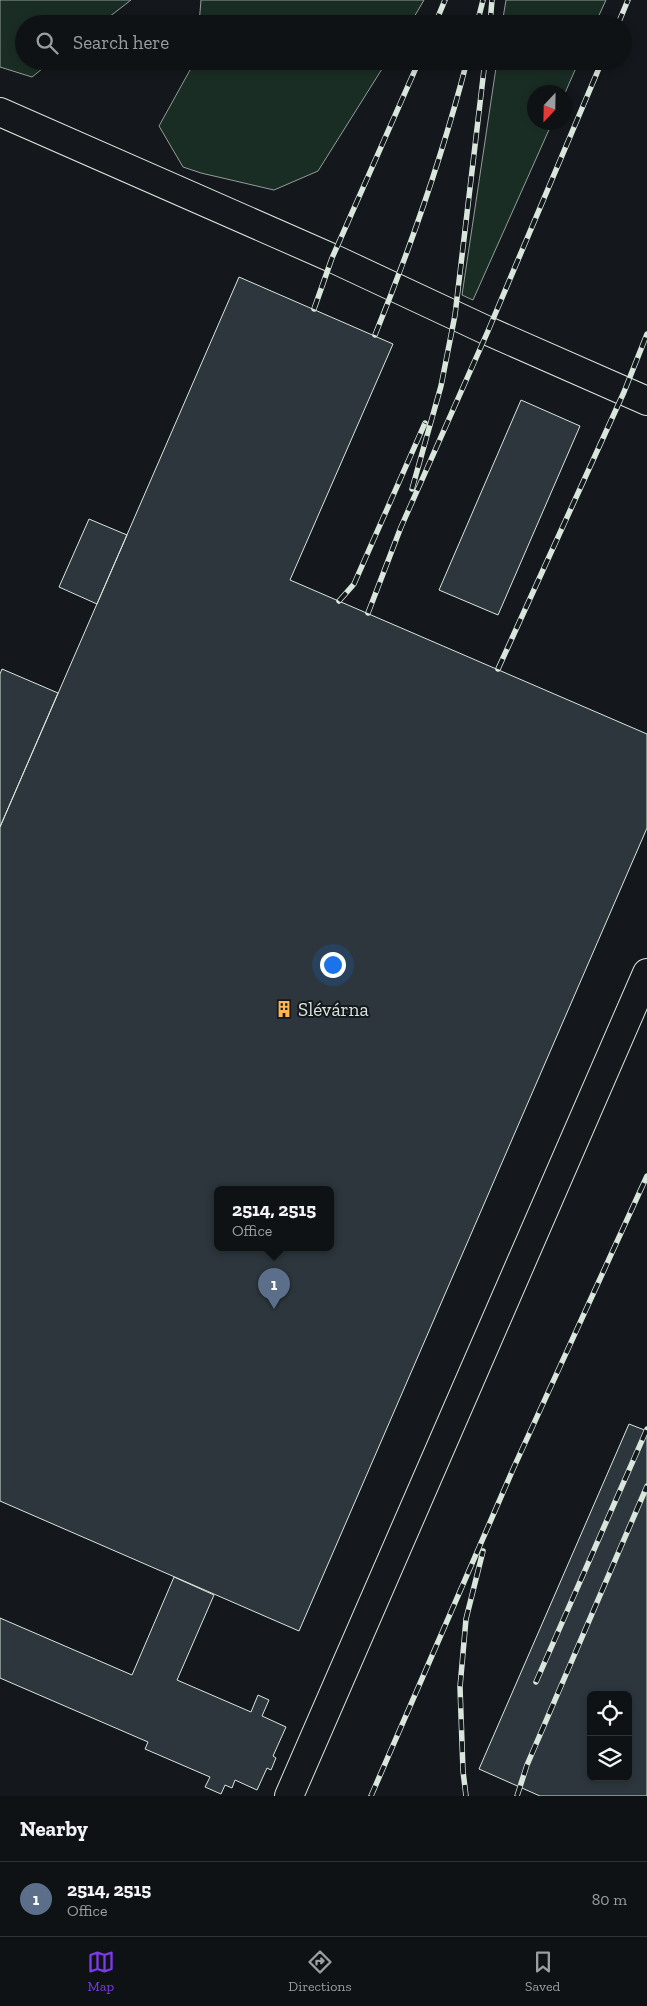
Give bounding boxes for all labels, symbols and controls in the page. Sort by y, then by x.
search box [15,15,632,70]
icon: search [33,29,61,57]
text: Search here [73,31,169,54]
north arrow [527,85,572,130]
your location [320,952,346,978]
place label: Slévárna [298,998,369,1021]
building icon: Slévárna [274,999,294,1019]
popup [214,1186,334,1251]
text: 2514, 2515 [232,1198,316,1221]
text: Office [232,1221,272,1240]
pin: 1 [258,1268,290,1309]
map controls [587,1691,632,1781]
button: locate [587,1691,632,1736]
button: layers [587,1736,632,1781]
text: Nearby [20,1816,88,1841]
text: 2514, 2515 [67,1878,151,1901]
text: 1 [33,1890,39,1909]
text: 80 m [592,1890,627,1909]
text: Office [67,1901,107,1920]
tab: Map [87,1948,115,1995]
tab: Directions [288,1948,352,1995]
tab: Saved [525,1948,560,1995]

